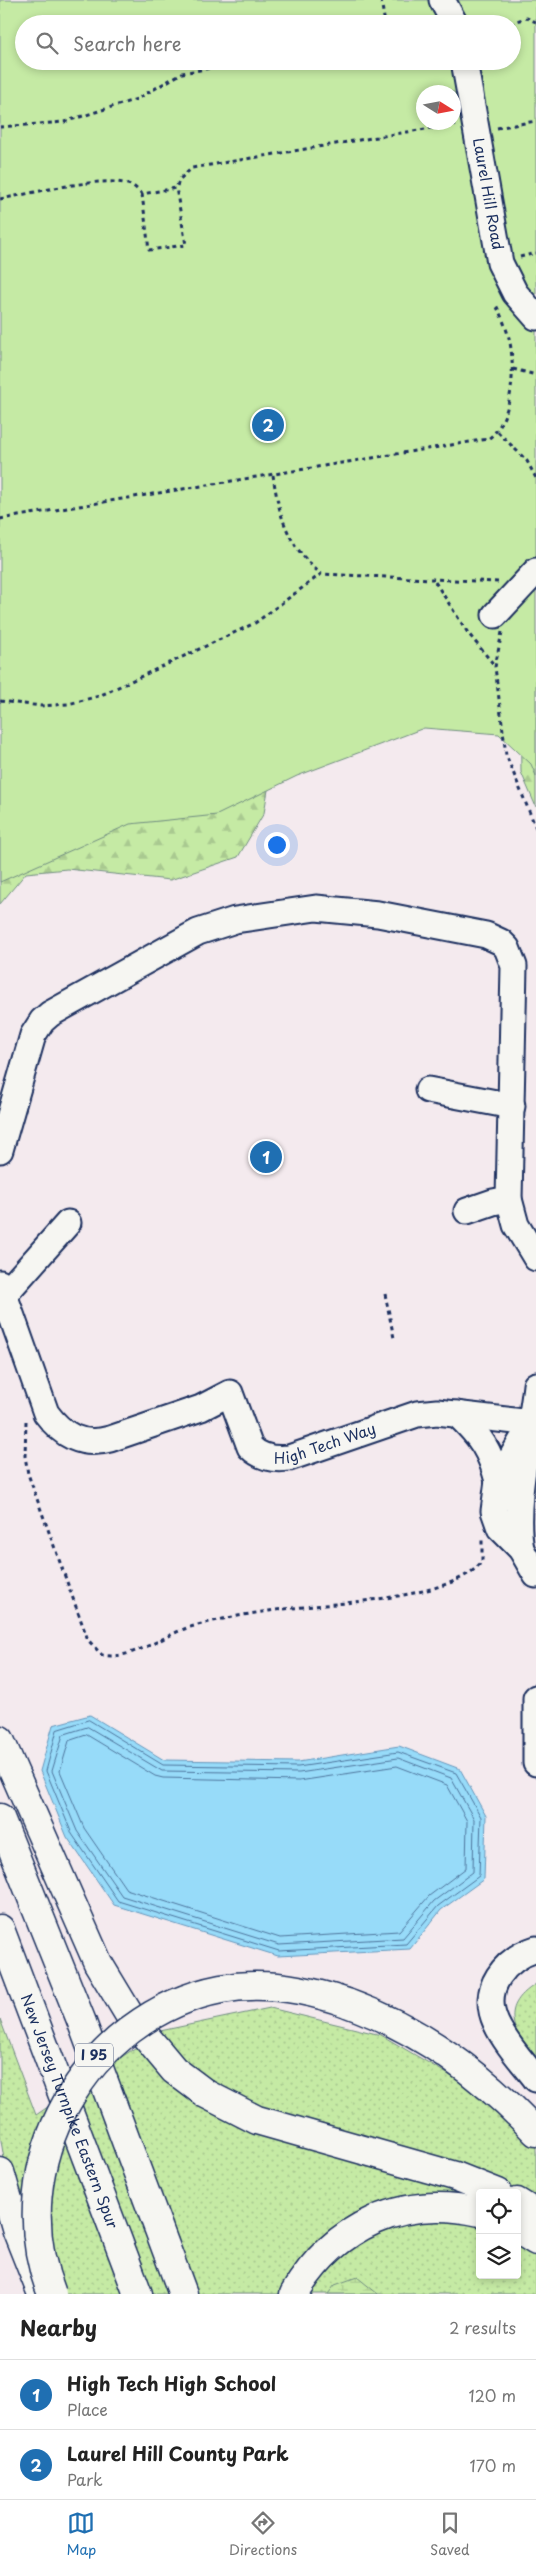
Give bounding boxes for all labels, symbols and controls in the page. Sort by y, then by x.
search box [15,15,521,70]
icon: search [33,29,61,57]
text: Search here [73,29,182,57]
north arrow [416,85,461,130]
street label: Laurel Hill Road [468,136,510,252]
pin: 2 [252,406,284,444]
your location [264,832,290,858]
pin: 1 [250,1138,282,1176]
street label: High Tech Way [274,1416,379,1469]
street label: New Jersey Turnpike Eastern Spur [16,1990,125,2232]
road number: I 95 [75,2044,113,2066]
map controls [476,2189,521,2279]
button: locate [476,2189,521,2234]
button: layers [476,2234,521,2279]
text: Nearby [20,2311,97,2343]
text: 2 results [449,2315,516,2339]
text: High Tech High School [67,2369,276,2397]
text: 1 [32,2383,40,2407]
text: 120 m [469,2383,516,2407]
text: Place [67,2397,108,2421]
text: Laurel Hill County Park [67,2439,289,2467]
text: 2 [30,2453,42,2477]
text: 170 m [470,2453,516,2477]
text: Park [67,2467,103,2491]
tab: Map [66,2509,96,2560]
tab: Directions [229,2509,297,2560]
tab: Saved [430,2509,470,2560]

